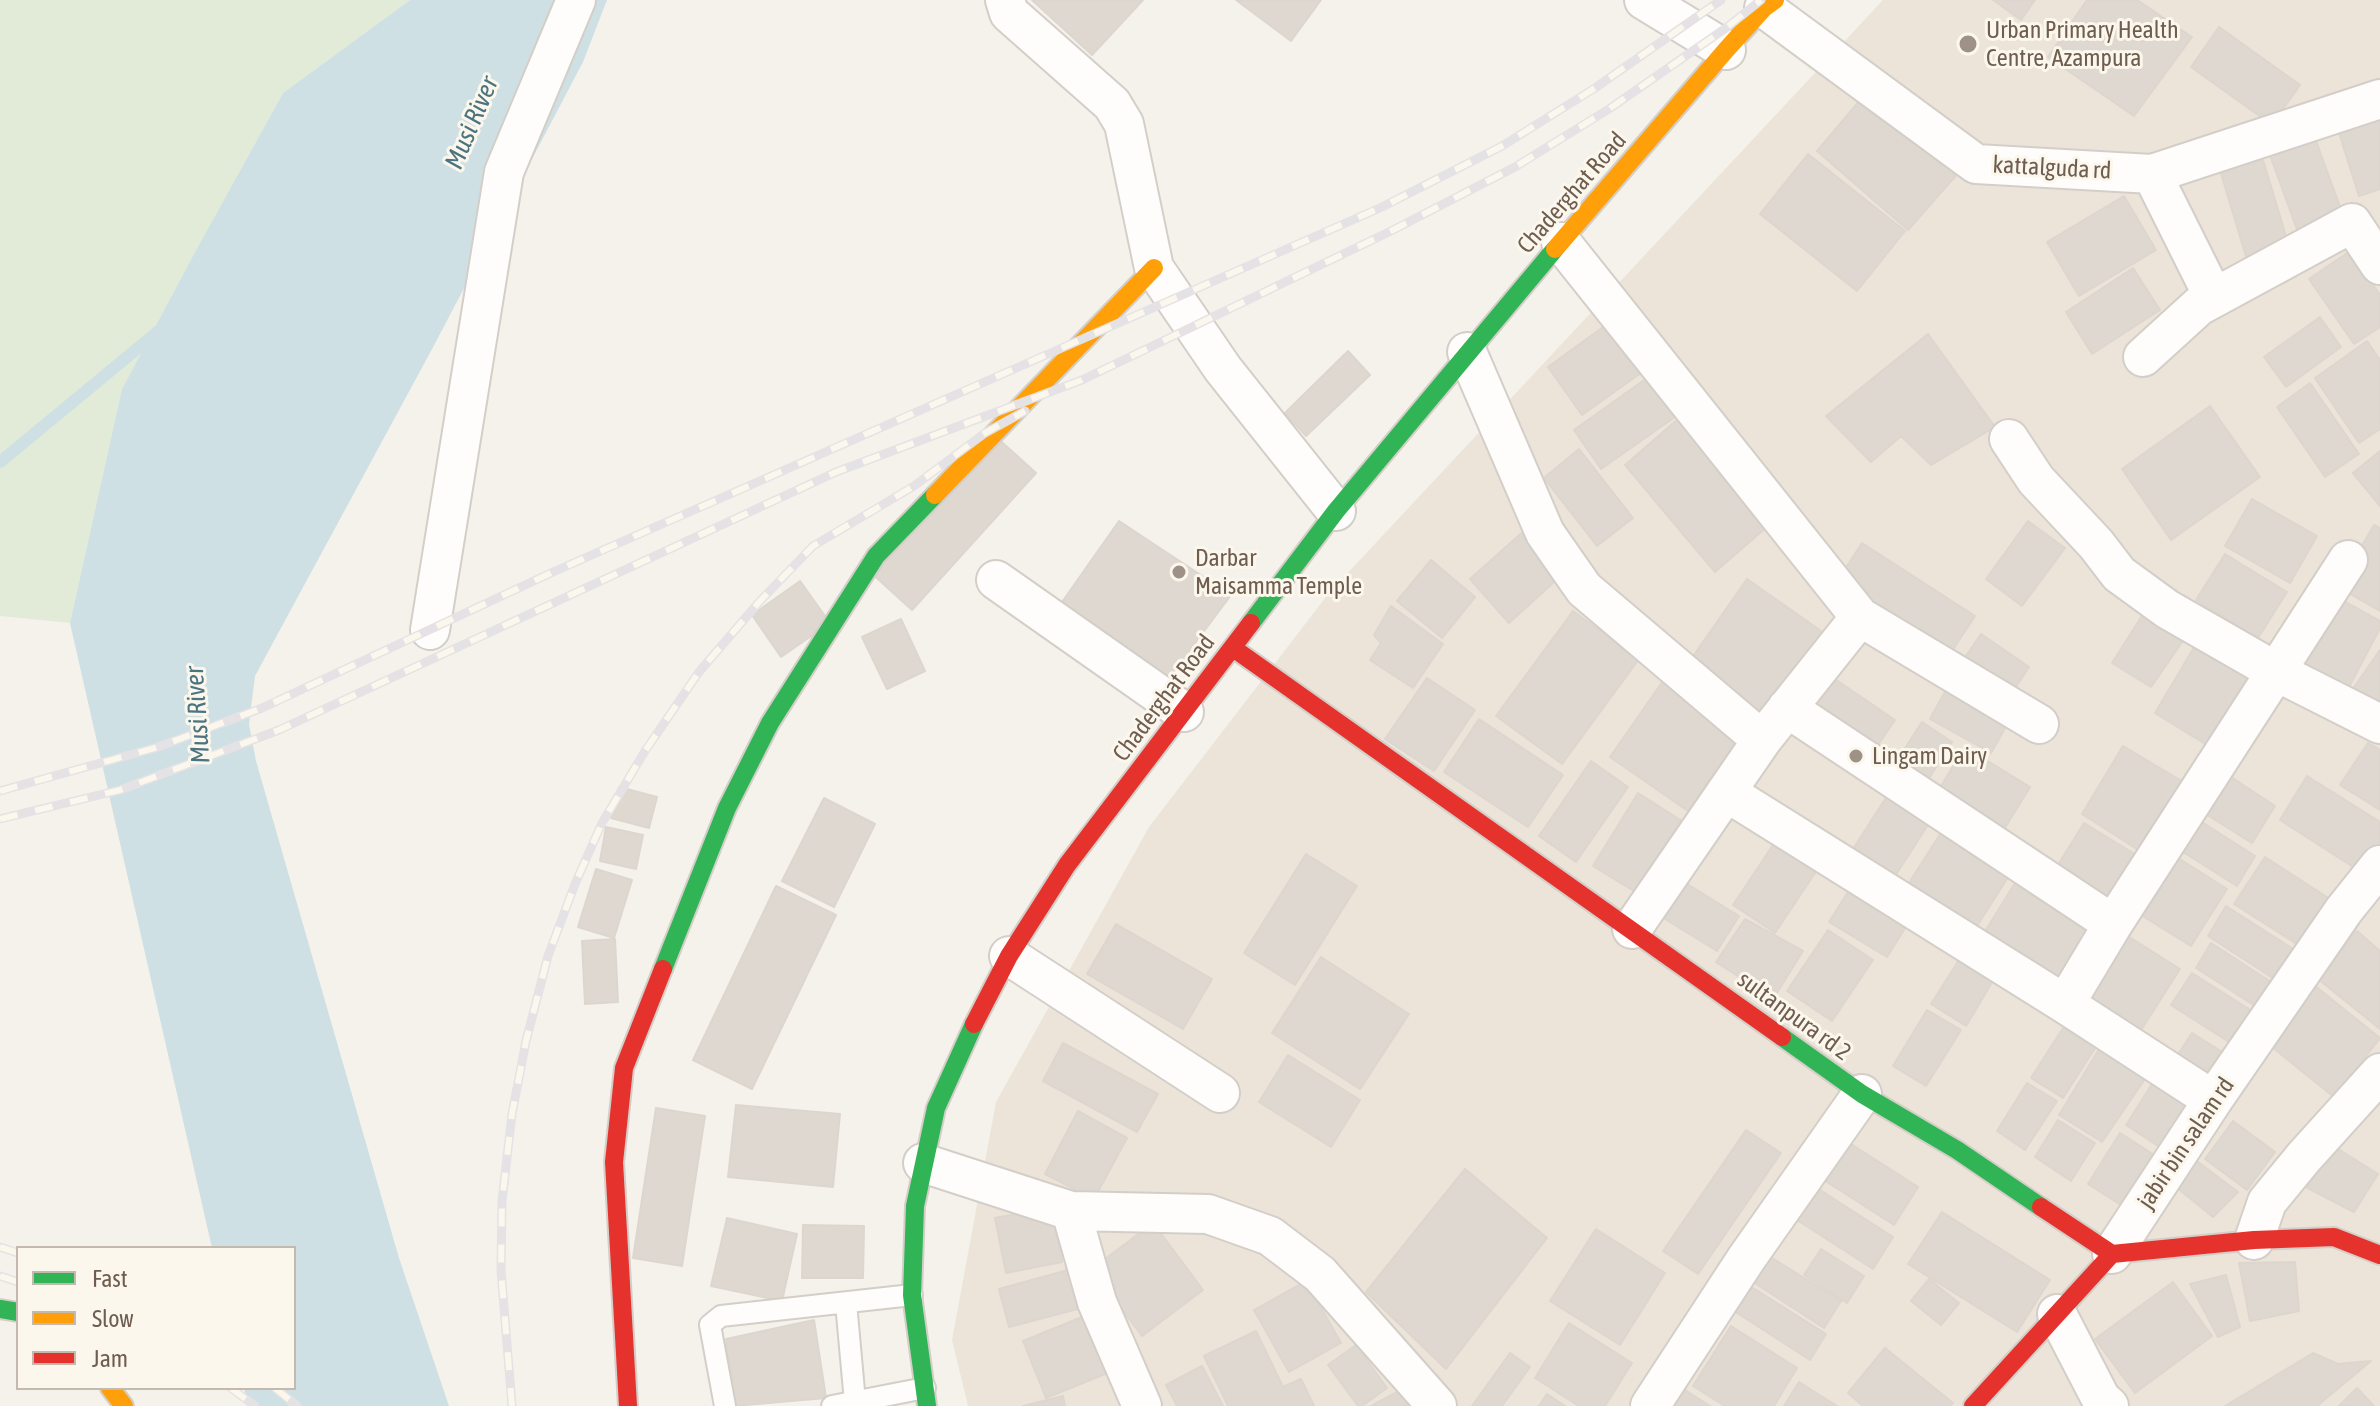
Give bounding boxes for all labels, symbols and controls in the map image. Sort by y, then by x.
place label: Urban Primary Health Centre, Azampura [1986,16,2179,72]
marker: Urban Primary Health Centre, Azampura [1957,33,1979,55]
water label: Musi River [439,72,505,174]
street label: Chaderghat Road [1511,126,1633,260]
street label: kattalguda rd [1992,151,2112,185]
place label: Darbar Maisamma Temple [1195,544,1362,600]
marker: Darbar Maisamma Temple [1170,563,1188,581]
street label: Chaderghat Road [1107,629,1221,767]
water label: Musi River [179,665,217,765]
place label: Lingam Dairy [1872,742,1987,770]
marker: Lingam Dairy [1847,747,1865,765]
street label: sultanpura rd 2 [1732,965,1856,1067]
street label: jabir bin salam rd [2132,1072,2240,1214]
legend [16,1246,296,1390]
text: Fast [92,1265,128,1292]
text: Slow [92,1305,134,1332]
text: Jam [92,1345,128,1372]

